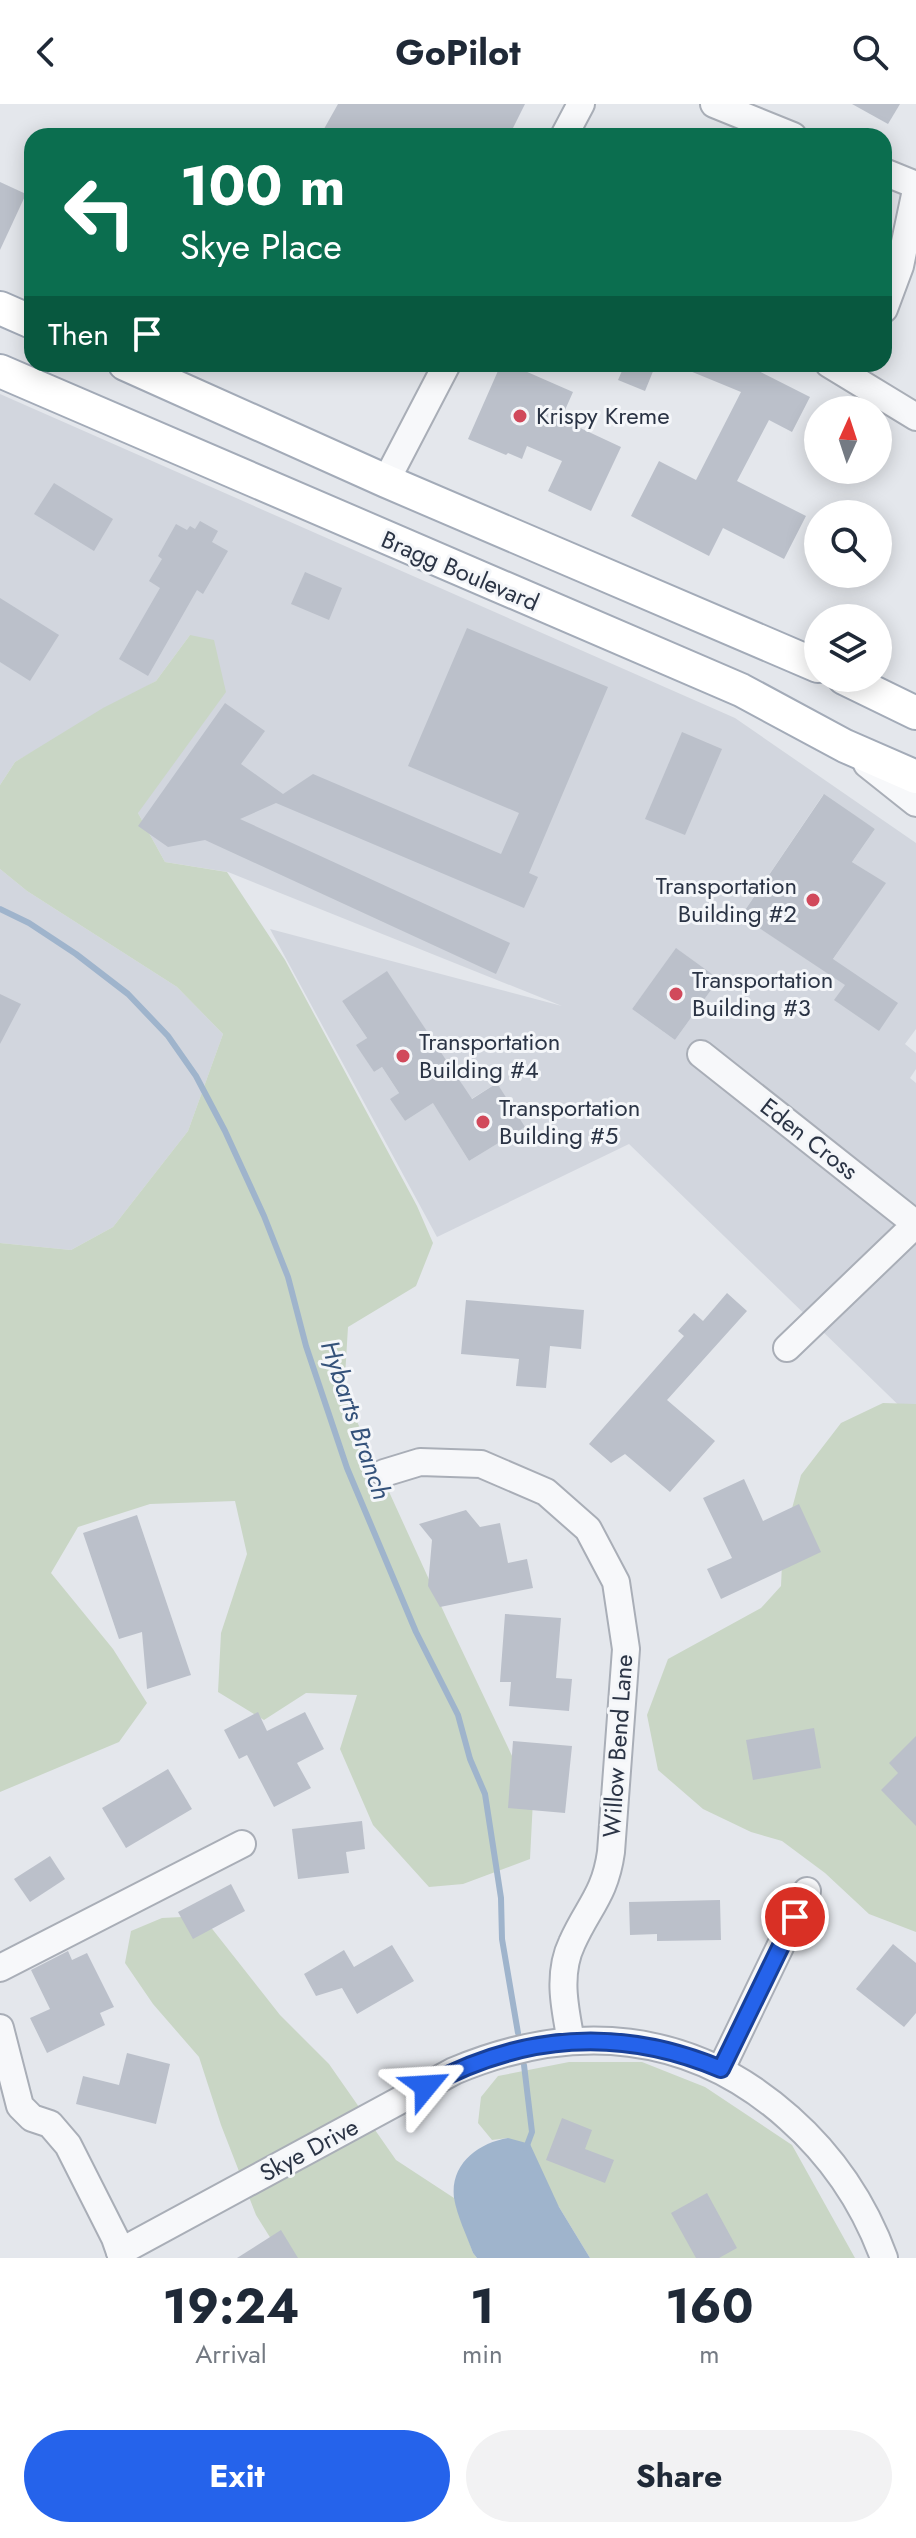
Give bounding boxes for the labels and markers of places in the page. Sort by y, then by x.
place label: Krispy Kreme [536,398,670,433]
marker: Krispy Kreme [511,407,529,425]
place label: Transportation Building #2 [656,868,797,931]
marker: Transportation Building #2 [804,891,822,909]
place label: Transportation Building #3 [692,962,833,1025]
marker: Transportation Building #3 [667,985,685,1003]
place label: Transportation Building #4 [419,1024,560,1087]
marker: Transportation Building #4 [394,1047,412,1065]
place label: Transportation Building #5 [499,1090,640,1153]
marker: Transportation Building #5 [474,1113,492,1131]
pin [761,1883,829,1951]

